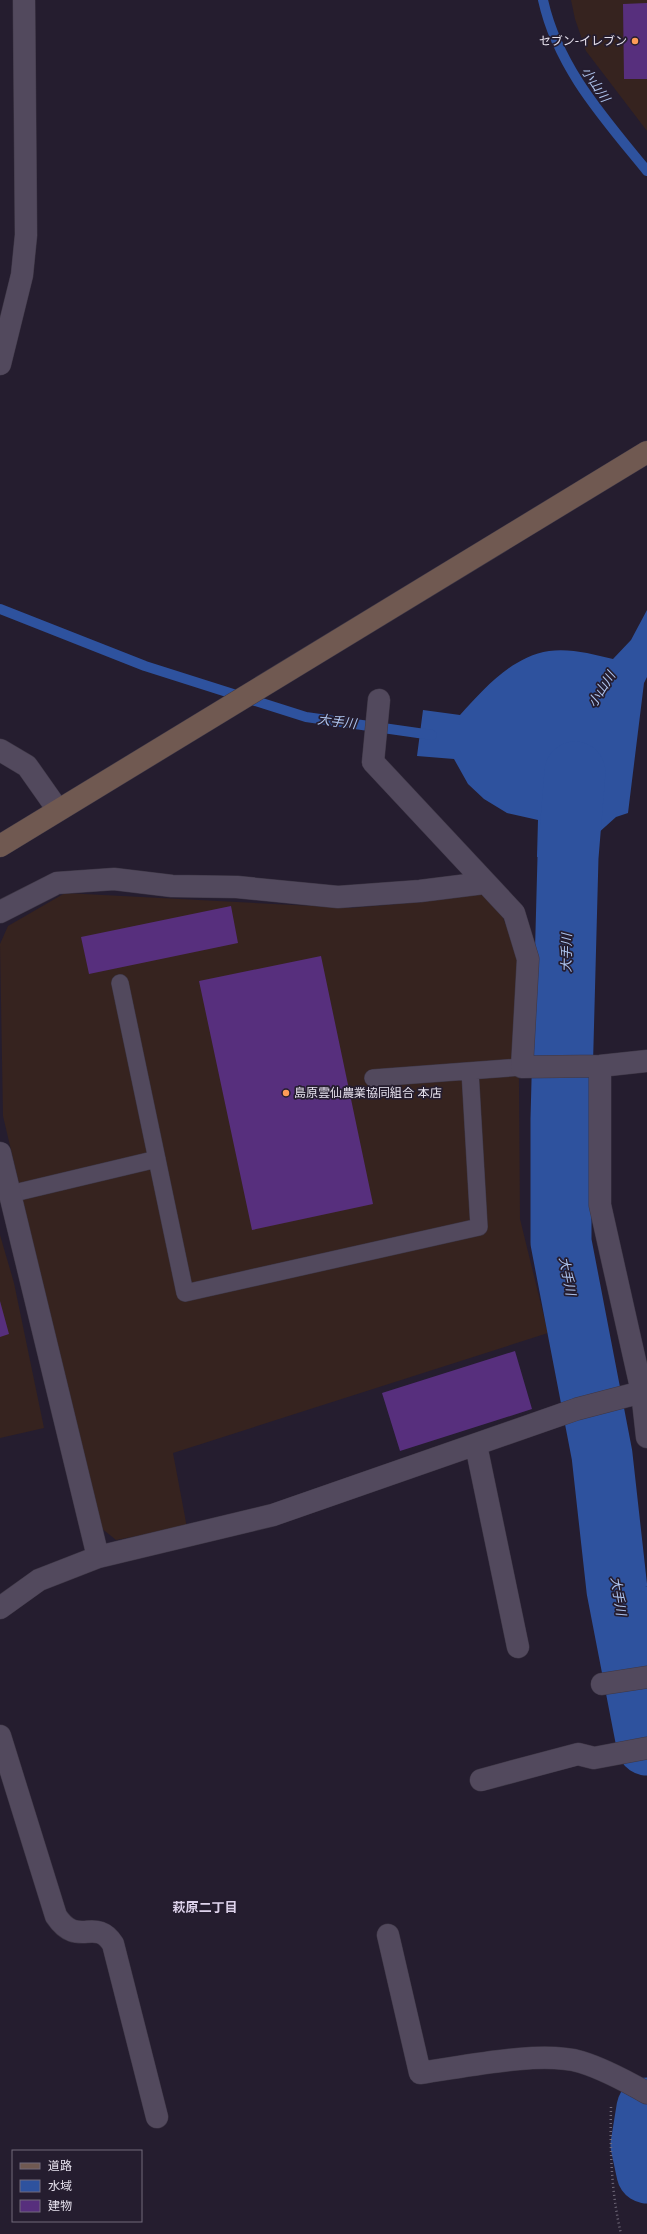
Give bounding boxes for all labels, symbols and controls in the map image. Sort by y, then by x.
place label: セブン-イレブン [539,34,627,48]
marker: セブン-イレブン [630,36,640,46]
water label: 小山川 [578,64,614,106]
water label: 小山川 [585,667,619,710]
water label: 大手川 [317,712,359,732]
water label: 大手川 [559,931,574,973]
place label: 島原雲仙農業協同組合 本店 [294,1086,442,1100]
marker: 島原雲仙農業協同組合 本店 [281,1088,291,1098]
water label: 大手川 [556,1256,579,1299]
water label: 大手川 [608,1576,629,1618]
district label: 萩原二丁目 [172,1900,238,1915]
legend [12,2150,142,2222]
text: 道路 [48,2159,72,2173]
text: 水域 [48,2179,72,2193]
text: 建物 [48,2199,72,2213]

